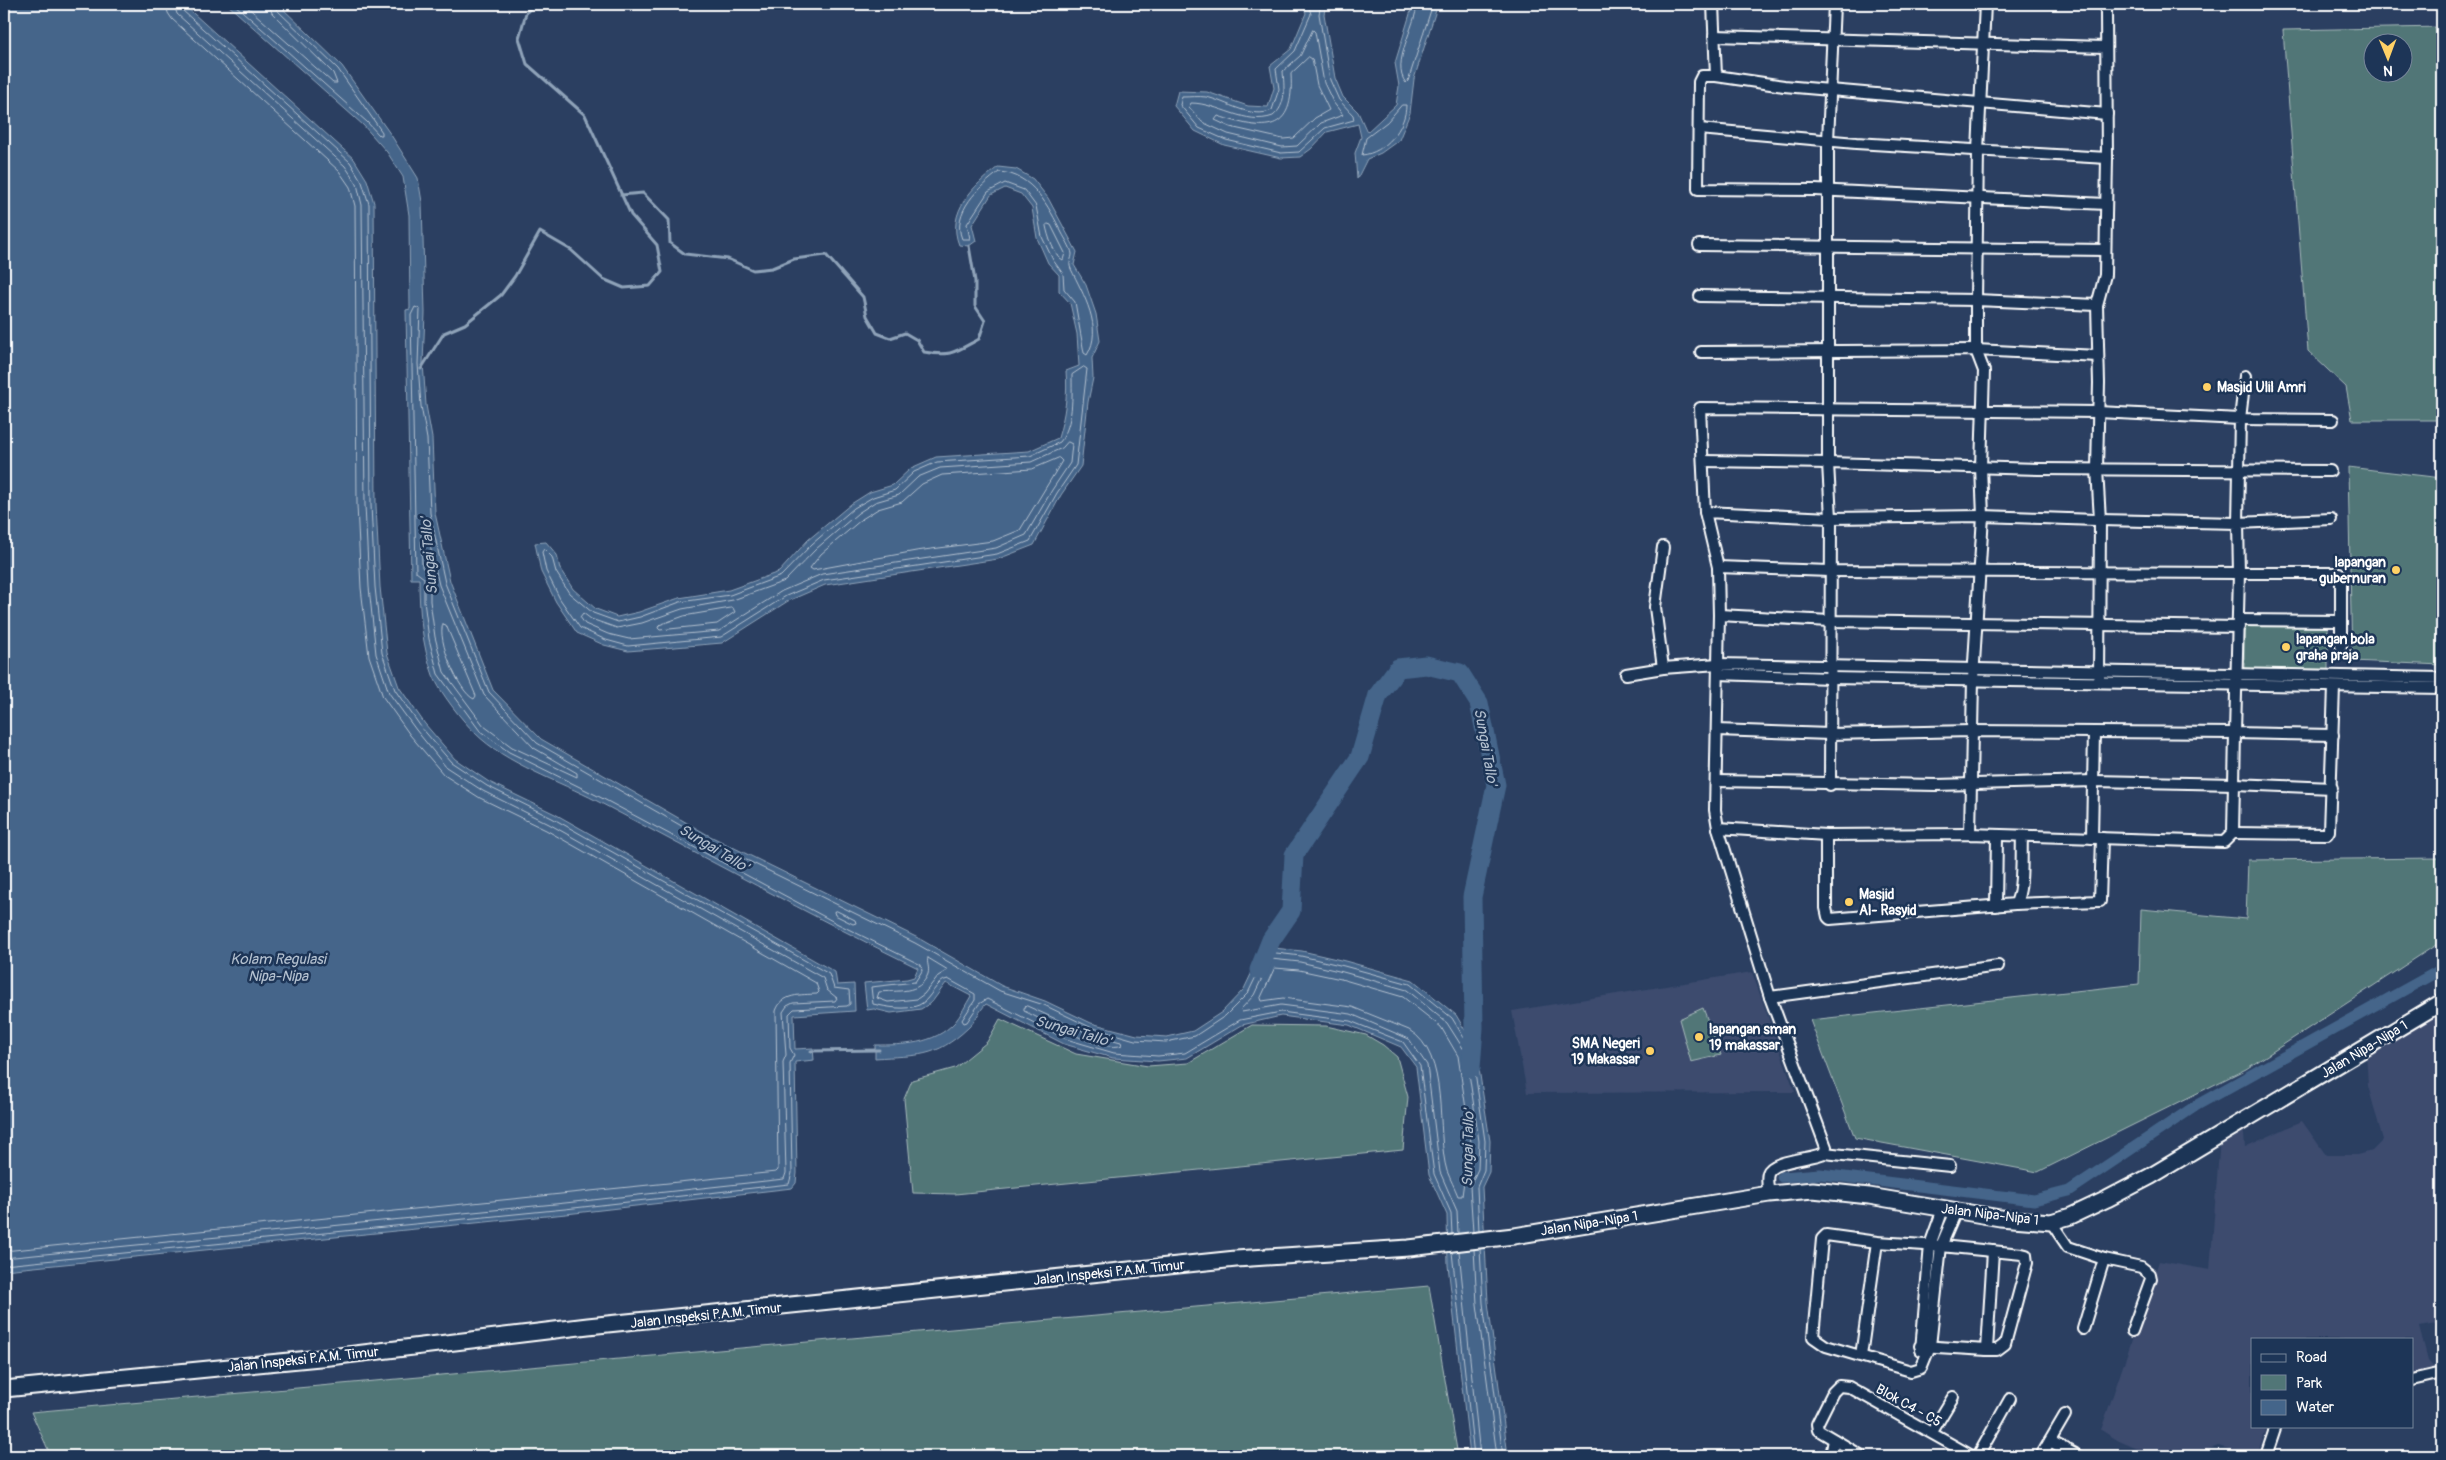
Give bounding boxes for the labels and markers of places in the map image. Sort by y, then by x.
place label: Masjid Ulil Amri [2217,379,2306,396]
marker: Masjid Ulil Amri [2201,381,2213,393]
place label: lapangan gubernuran [2319,554,2386,587]
marker: lapangan gubernuran [2390,564,2402,576]
place label: lapangan bola graha praja [2296,631,2375,664]
marker: lapangan bola graha praja [2280,641,2292,653]
place label: Masjid Al- Rasyid [1859,886,1917,919]
marker: Masjid Al- Rasyid [1843,896,1855,908]
place label: lapangan sman 19 makassar [1709,1021,1796,1054]
marker: lapangan sman 19 makassar [1693,1031,1705,1043]
place label: SMA Negeri 19 Makassar [1571,1035,1641,1068]
marker: SMA Negeri 19 Makassar [1644,1045,1656,1057]

